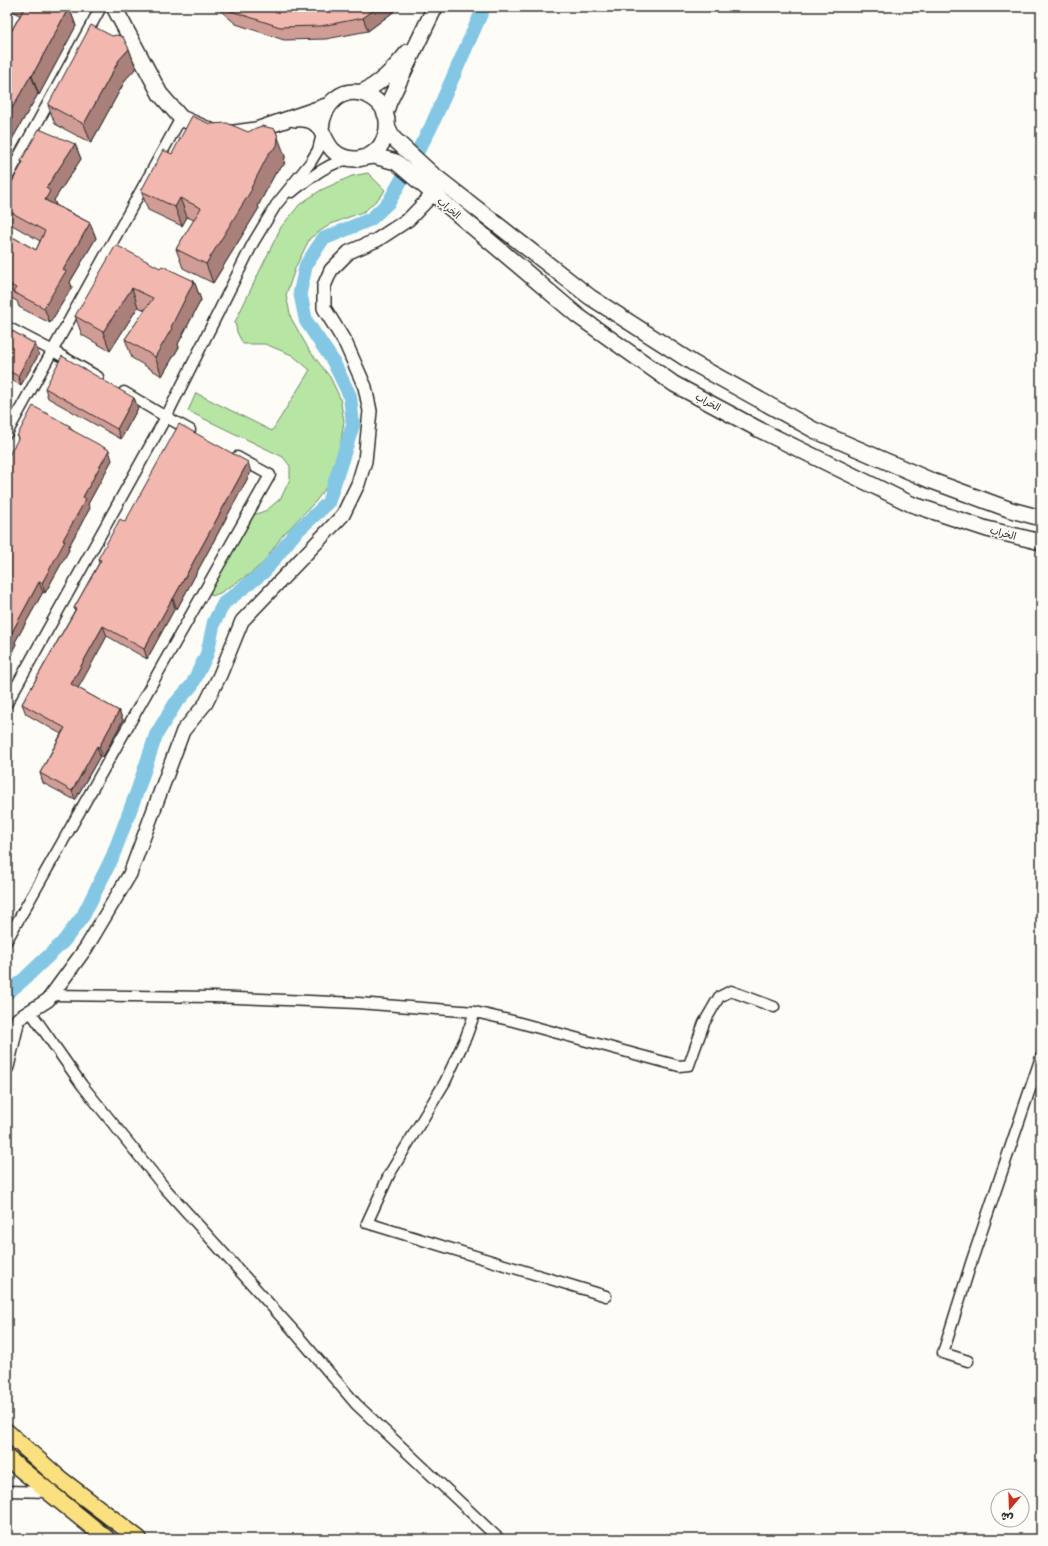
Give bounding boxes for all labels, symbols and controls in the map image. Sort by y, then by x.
street label: الخراب [435,194,463,222]
street label: الخراب [693,390,723,414]
street label: الخراب [988,523,1018,543]
north arrow [990,1488,1030,1528]
text: ش [999,1508,1015,1526]

